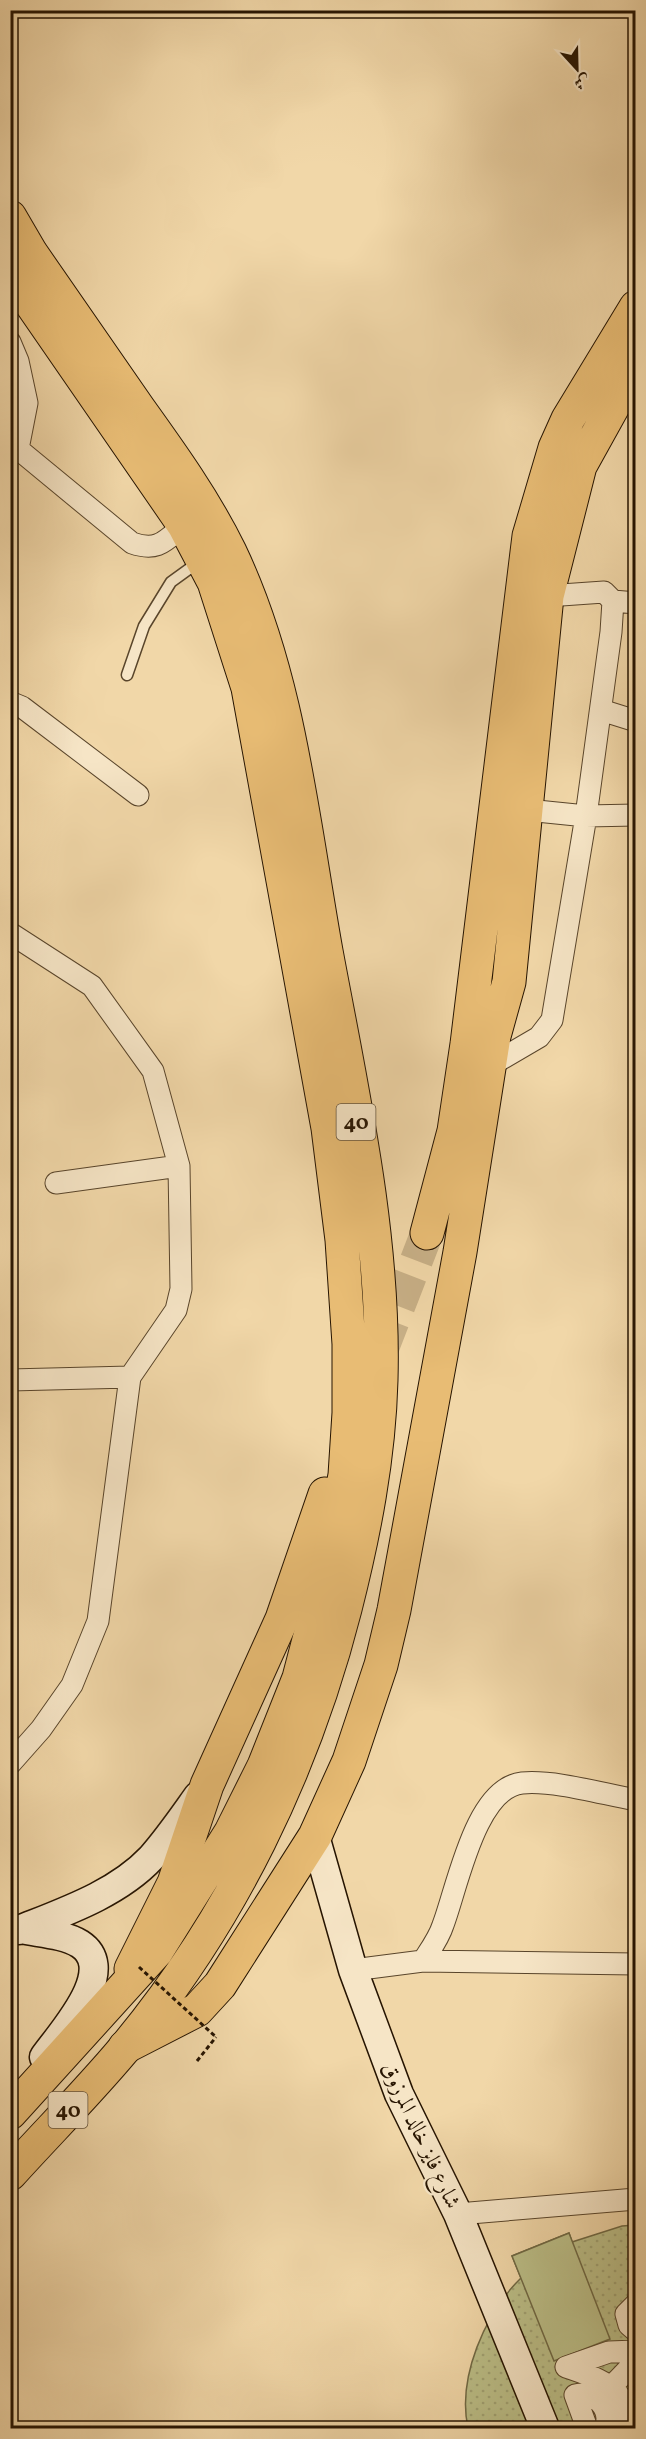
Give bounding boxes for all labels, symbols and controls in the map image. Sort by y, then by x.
north arrow [547,39,607,99]
text: ش [570,68,593,94]
road number: 40 [336,1104,376,1140]
street label: شارع فايز خالد المرزوق [371,2058,467,2215]
road number: 40 [48,2092,88,2128]

